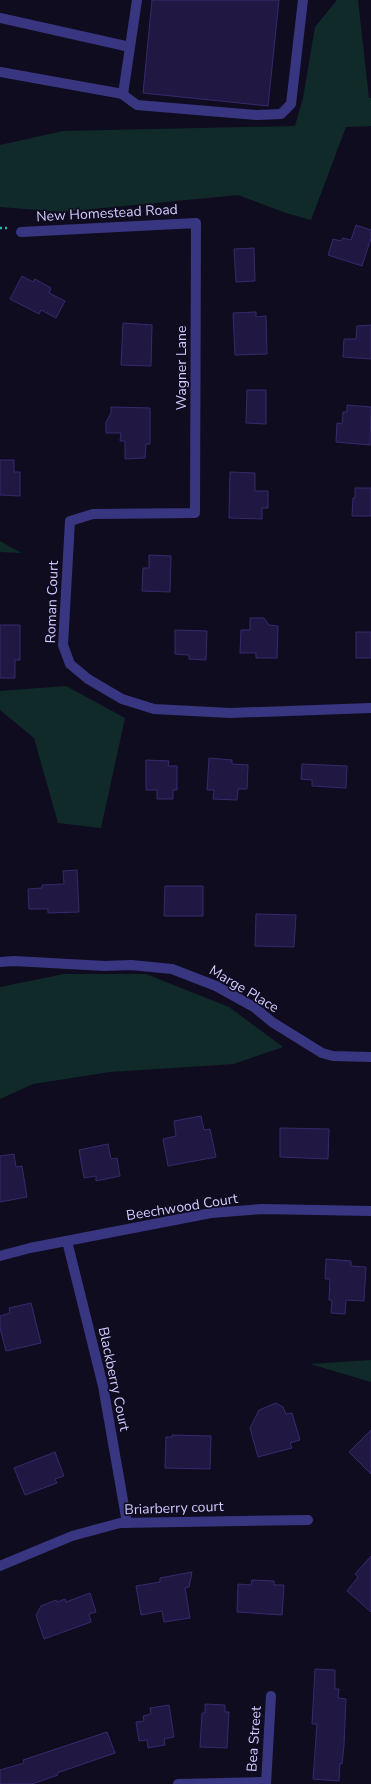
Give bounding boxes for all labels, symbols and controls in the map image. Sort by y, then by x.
street label: New Homestead Road [36,200,178,226]
street label: Wagner Lane [172,326,191,410]
street label: Roman Court [41,560,63,644]
street label: Marge Place [206,961,282,1017]
street label: Beechwood Court [125,1189,239,1225]
street label: Blackberry Court [94,1325,134,1433]
street label: Briarberry court [124,1497,224,1519]
street label: Bea Street [242,1705,266,1773]

